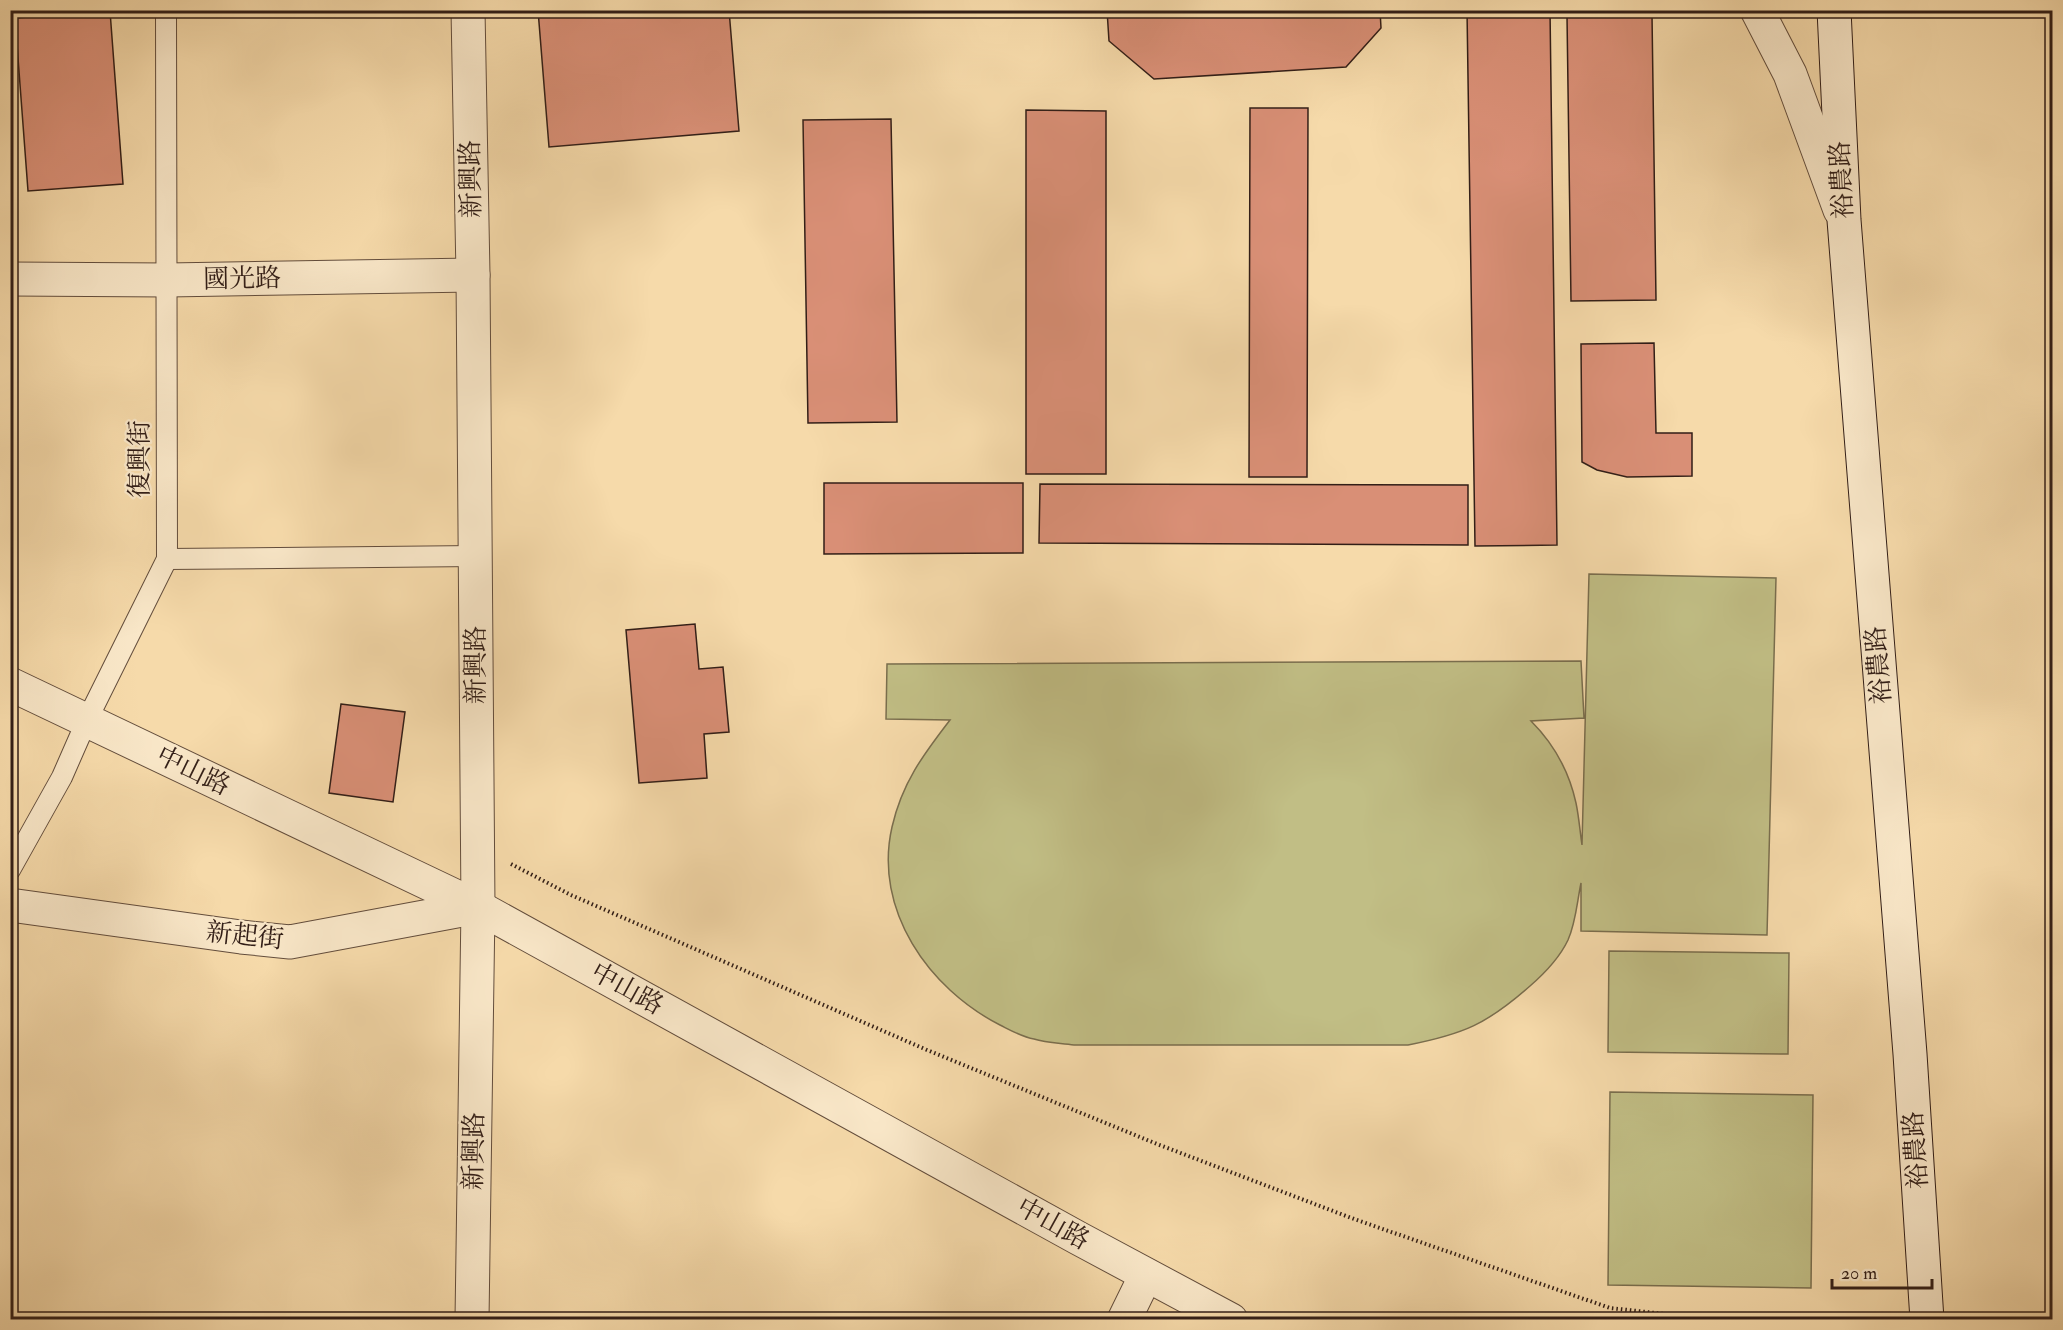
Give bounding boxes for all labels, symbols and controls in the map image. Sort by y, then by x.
street label: 新興路 [454,140,488,218]
street label: 裕農路 [1824,140,1860,220]
street label: 國光路 [203,262,281,296]
street label: 復興街 [124,420,156,498]
street label: 裕農路 [1860,625,1898,705]
street label: 新興路 [460,626,492,704]
street label: 中山路 [151,740,235,802]
street label: 新起街 [205,916,285,956]
street label: 中山路 [585,956,669,1022]
street label: 裕農路 [1897,1110,1935,1190]
street label: 新興路 [457,1112,491,1190]
street label: 中山路 [1011,1191,1095,1257]
scale bar [1832,1252,1932,1290]
text: 20 m [1841,1262,1877,1285]

